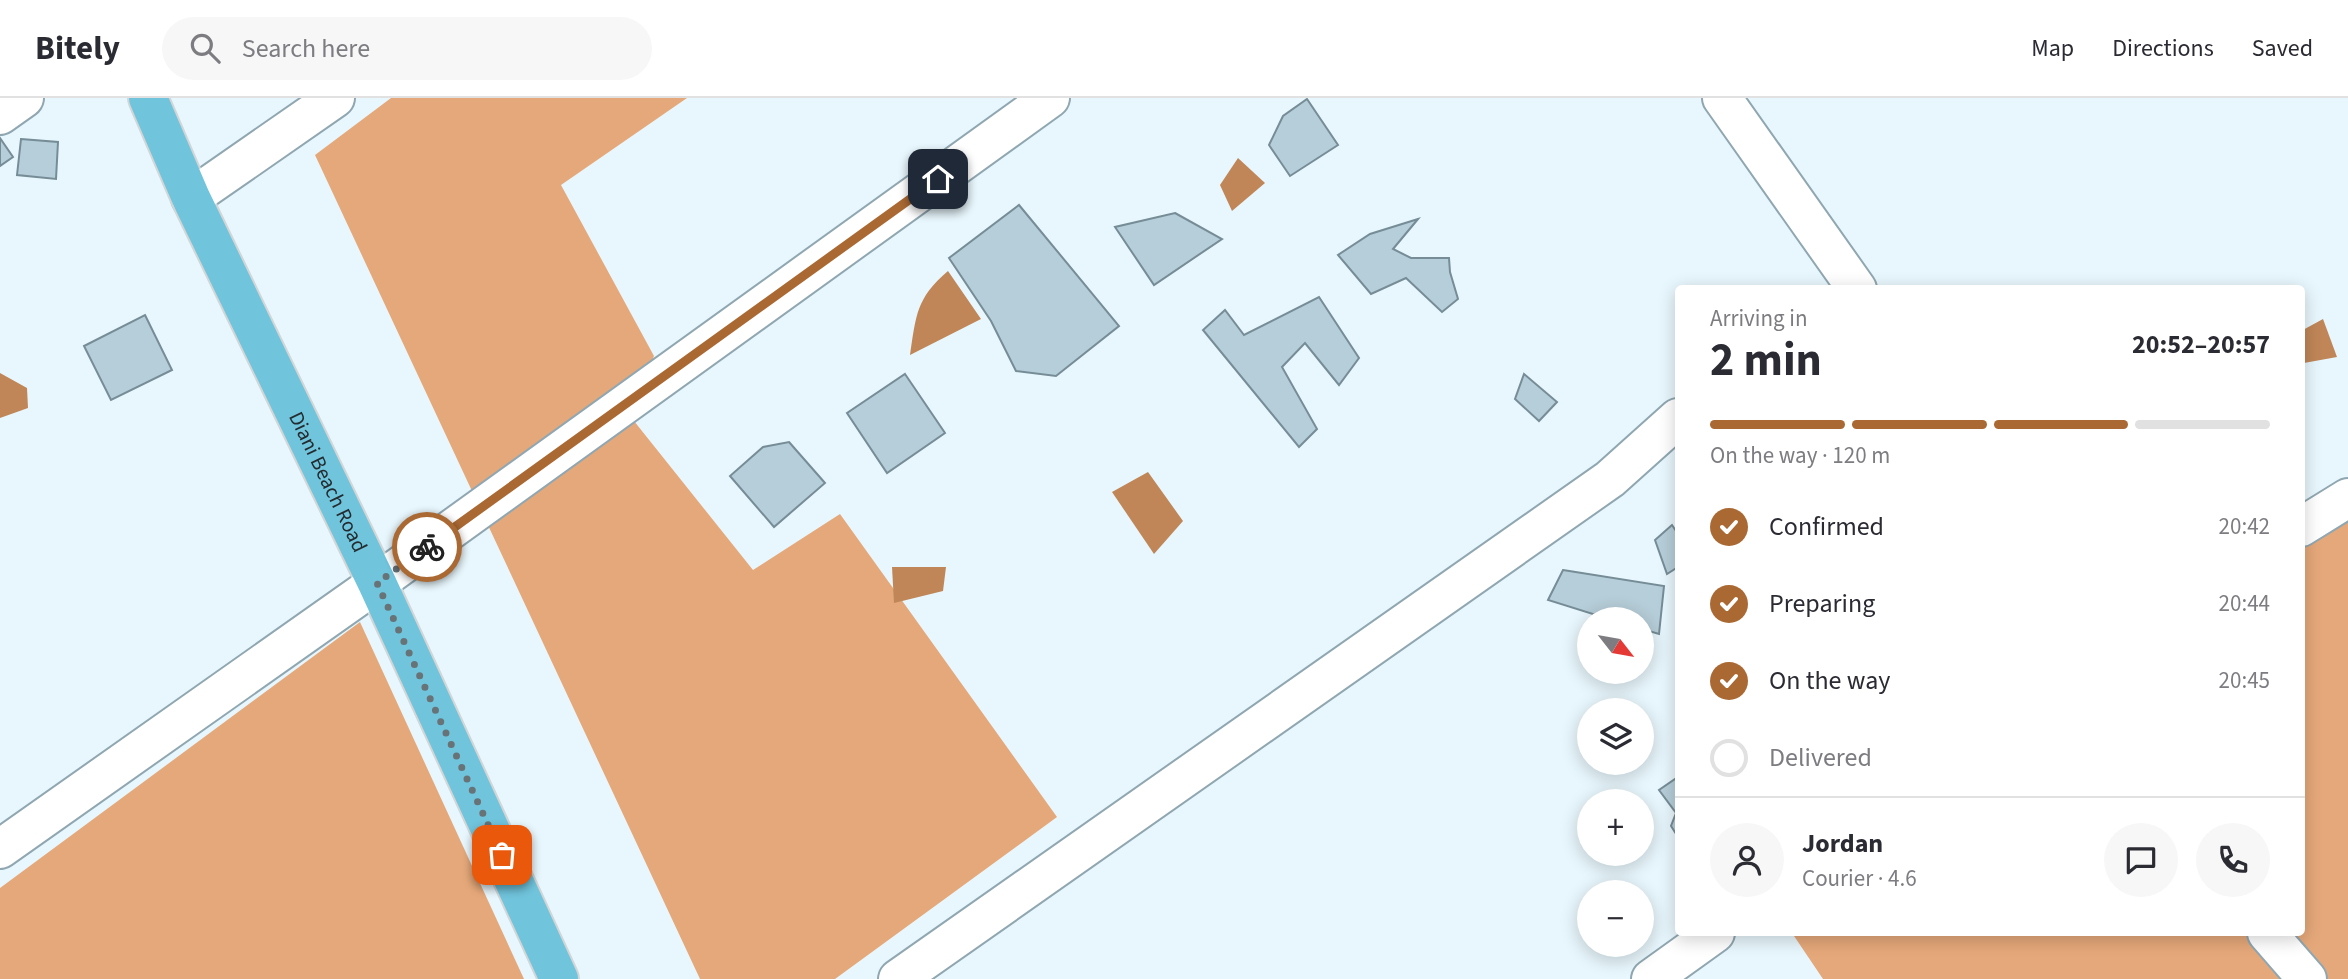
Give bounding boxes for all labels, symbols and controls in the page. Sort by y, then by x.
search box [162,17,652,80]
text: Bitely [35,25,120,72]
icon: search [186,29,224,67]
text: Search here [242,30,370,67]
text: Map [2031,31,2074,66]
text: Directions [2112,31,2214,66]
text: Saved [2252,31,2313,66]
pin [908,149,968,209]
icon: home [919,160,957,198]
text: Arriving in [1710,302,1808,335]
text: 20:52–20:57 [2132,326,2270,363]
text: 2 min [1710,328,1822,393]
street label: Diani Beach Road [281,406,375,557]
text: On the way · 120 m [1710,439,1890,472]
icon: check [1710,508,1748,546]
text: Confirmed [1769,508,1884,545]
text: 20:42 [2219,510,2270,543]
courier [392,512,462,582]
icon: bike [408,528,446,566]
icon: check [1710,585,1748,623]
text: Preparing [1769,585,1875,622]
text: 20:44 [2219,587,2270,620]
north arrow [1577,607,1654,684]
map controls [1577,607,1654,957]
icon: check [1710,662,1748,700]
text: On the way [1769,662,1890,699]
text: 20:45 [2219,664,2270,697]
button: layers [1577,698,1654,775]
text: Delivered [1769,739,1872,776]
button: + [1577,789,1654,866]
button: person [1710,823,1784,897]
button: chat [2104,823,2178,897]
button: phone [2196,823,2270,897]
pin [472,825,532,885]
text: Jordan [1802,825,1883,862]
icon: bag [483,836,521,874]
text: Courier · 4.6 [1802,862,1917,895]
button: − [1577,880,1654,957]

